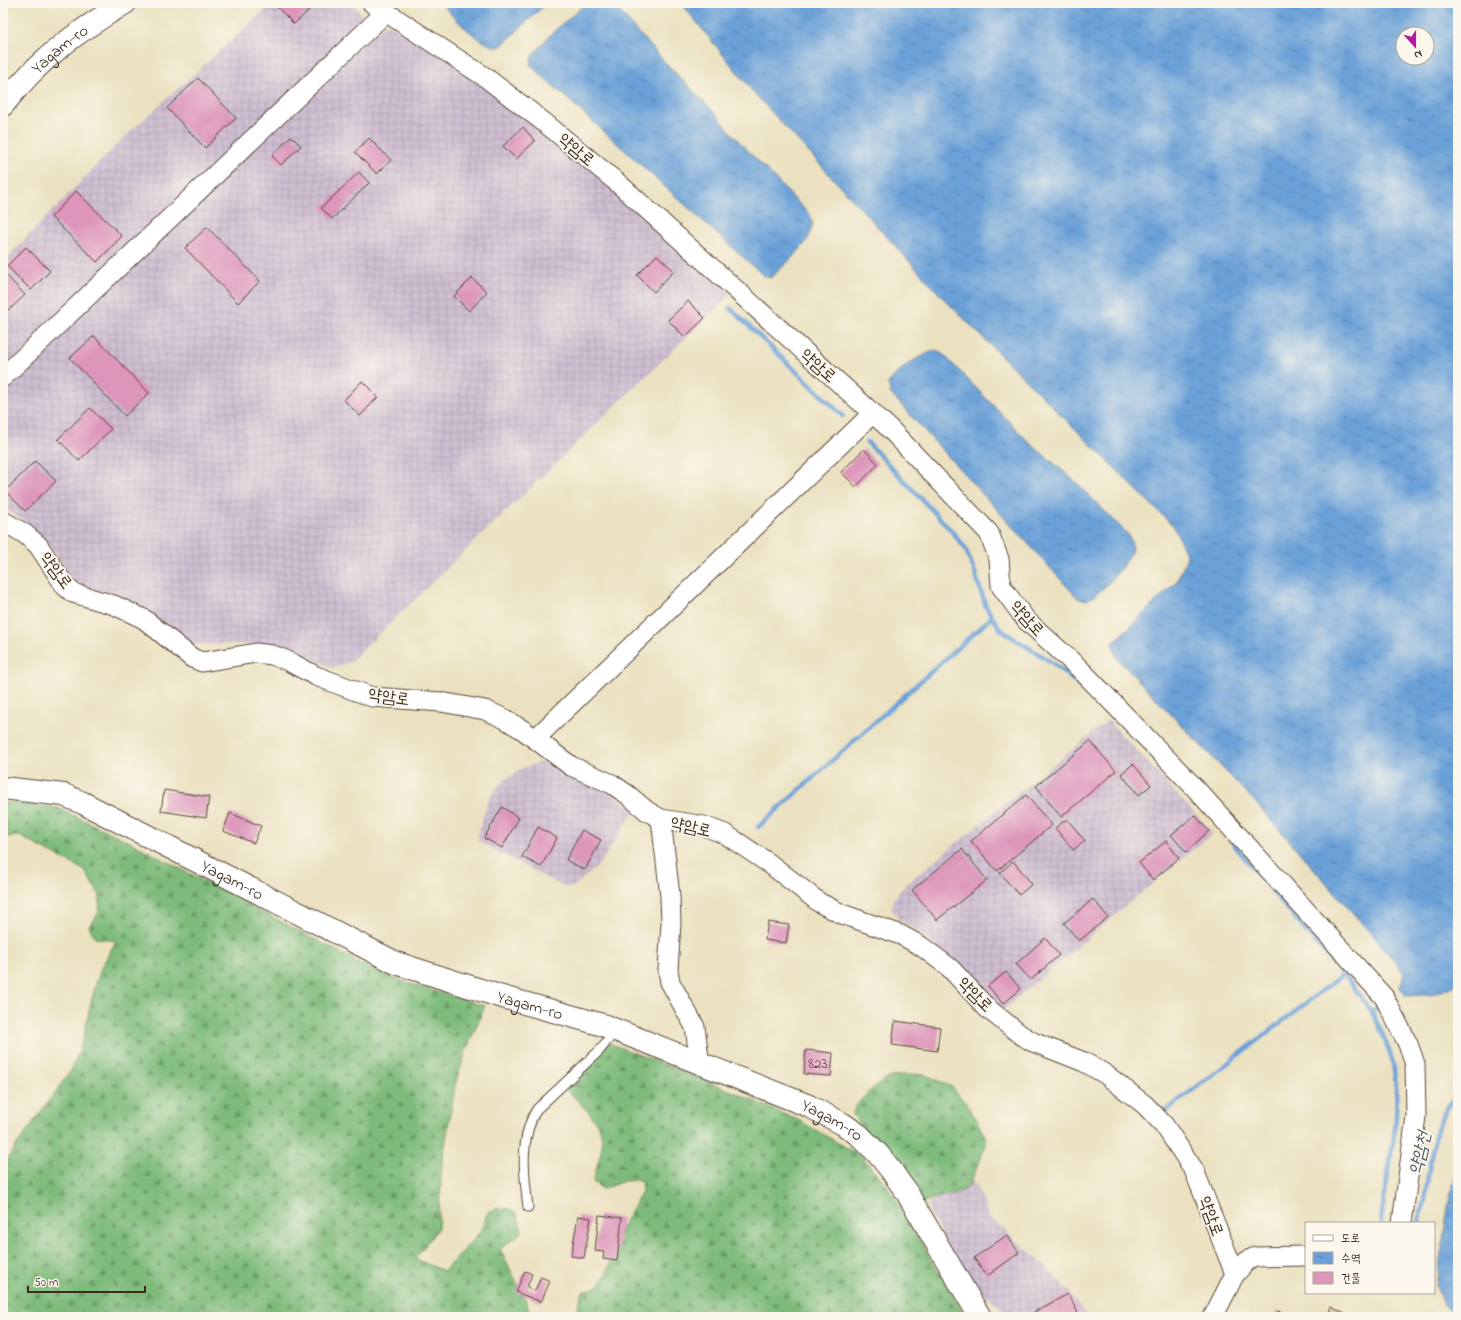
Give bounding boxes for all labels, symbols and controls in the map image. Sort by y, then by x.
street label: Yagam-ro [26,19,94,80]
north arrow [1395,26,1435,66]
text: N [1412,46,1425,63]
street label: 약암로 [552,127,600,173]
street label: 약암로 [794,343,842,389]
street label: 약암로 [33,547,78,595]
street label: 약암로 [1004,595,1050,643]
street label: 약암로 [367,682,411,713]
street label: 약암로 [668,811,713,844]
street label: Yagam-ro [196,854,268,907]
street label: 약암로 [952,972,998,1018]
street label: Yagam-ro [494,985,566,1027]
house number: 823 [808,1053,828,1075]
street label: Yagam-ro [798,1093,868,1148]
water label: 약암천 [1403,1128,1439,1178]
street label: 약암로 [1192,1193,1229,1240]
legend [1305,1222,1435,1294]
text: 도로 [1341,1230,1360,1248]
text: 수역 [1341,1250,1361,1268]
scale bar [28,1268,145,1294]
text: 건물 [1341,1270,1361,1288]
text: 50 m [34,1274,58,1292]

